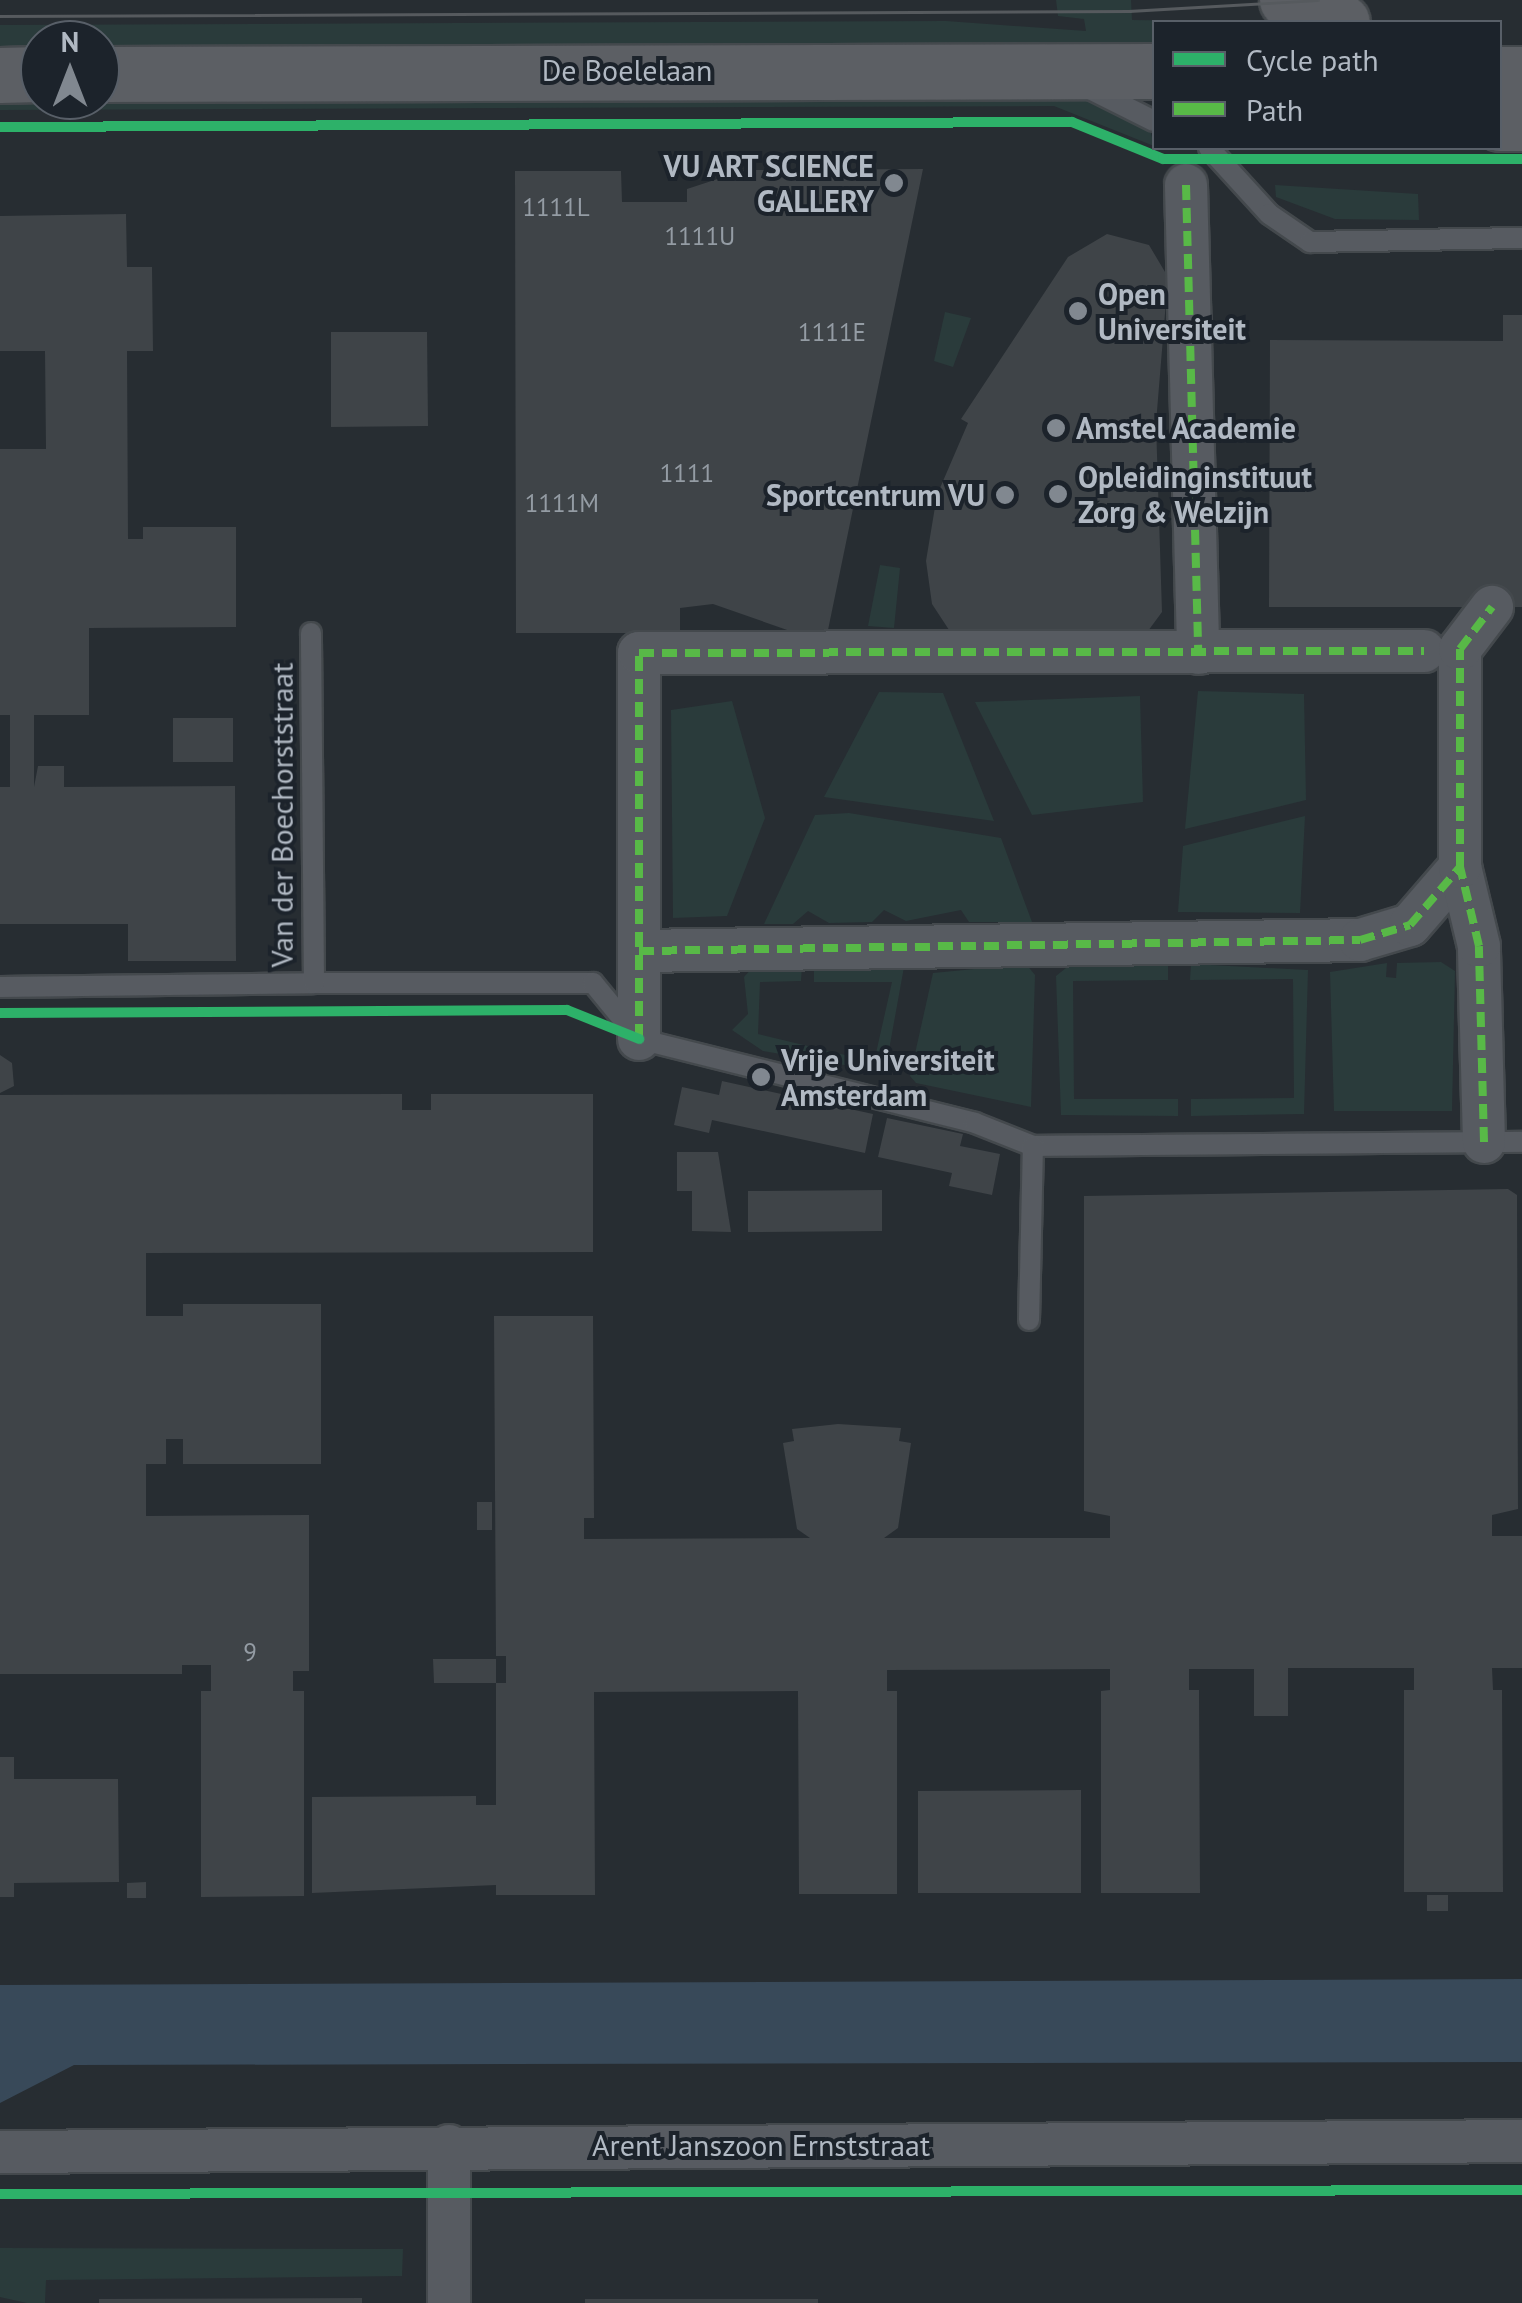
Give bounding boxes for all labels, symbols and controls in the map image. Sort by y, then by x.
north arrow [20,20,120,120]
legend [1152,20,1502,150]
text: N [61,23,79,60]
text: Cycle path [1246,40,1379,79]
street label: De Boelelaan [542,52,712,88]
text: Path [1246,90,1303,129]
place label: VU ART SCIENCE GALLERY [661,148,874,218]
marker: VU ART SCIENCE GALLERY [883,172,905,194]
house number: 1111L [522,192,590,222]
house number: 1111U [665,221,735,251]
place label: Open Universiteit [1098,276,1246,346]
marker: Open Universiteit [1067,300,1089,322]
house number: 1111E [798,317,866,347]
place label: Amstel Academie [1076,410,1297,446]
marker: Amstel Academie [1045,417,1067,439]
house number: 1111 [660,458,714,488]
place label: Opleidinginstituut Zorg & Welzijn [1078,459,1312,530]
place label: Sportcentrum VU [765,477,985,513]
marker: Opleidinginstituut Zorg & Welzijn [1047,483,1069,505]
marker: Sportcentrum VU [994,484,1016,506]
house number: 1111M [525,488,599,518]
street label: Van der Boechorststraat [264,663,300,967]
place label: Vrije Universiteit Amsterdam [781,1042,995,1112]
marker: Vrije Universiteit Amsterdam [750,1066,772,1088]
house number: 9 [243,1637,257,1667]
street label: Arent Janszoon Ernststraat [592,2127,930,2163]

